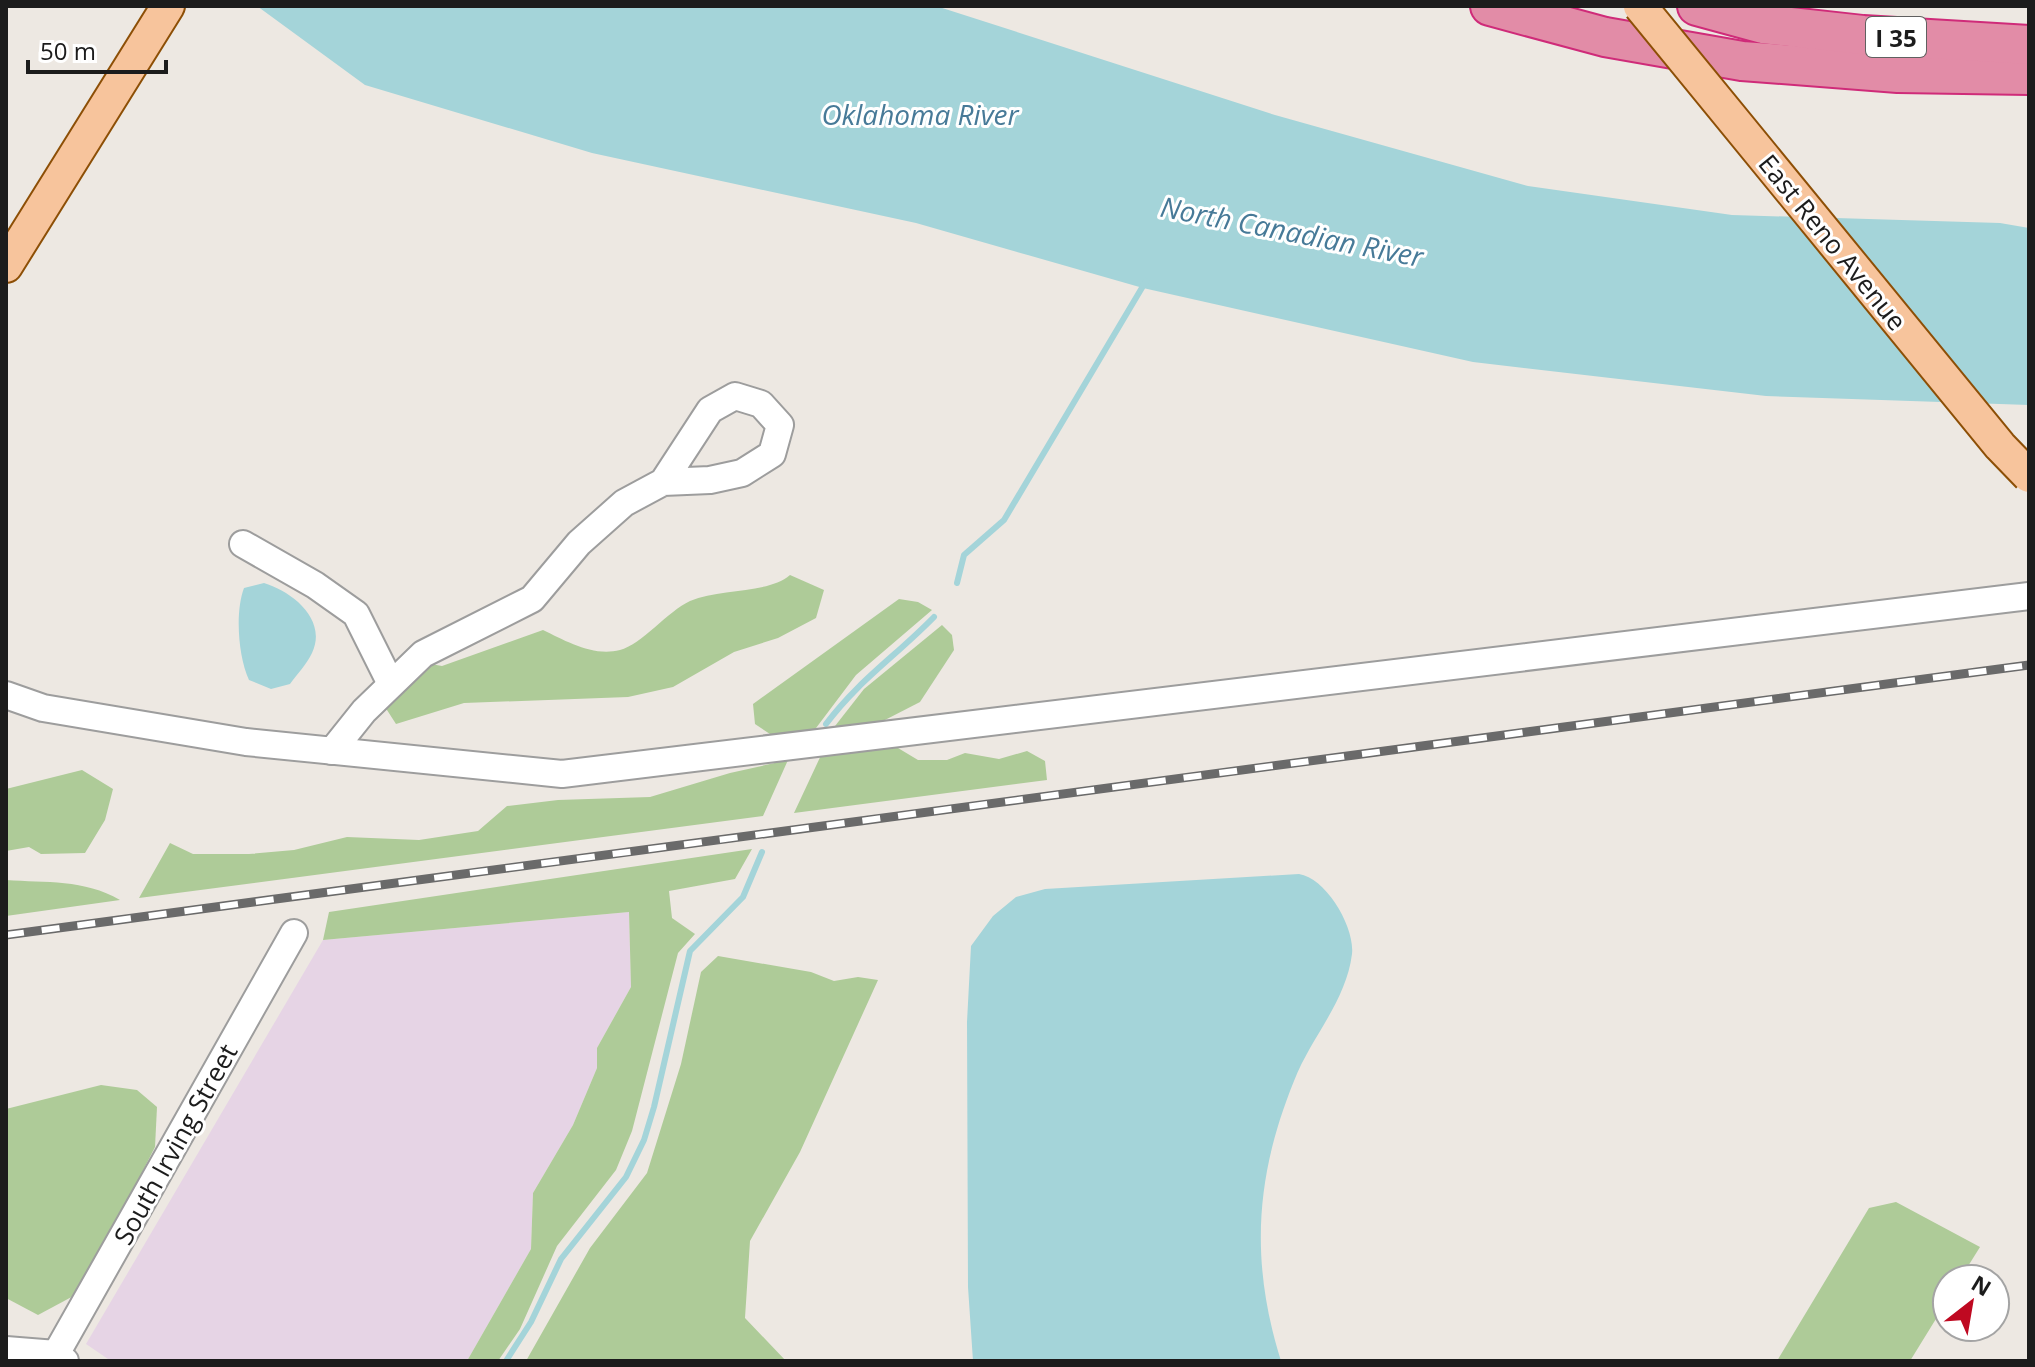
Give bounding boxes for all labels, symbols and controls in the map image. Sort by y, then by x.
road number: I 35 [1866,17,1926,57]
scale bar [28,24,166,74]
text: 50 m [40,34,96,67]
water label: Oklahoma River [821,95,1020,133]
street label: East Reno Avenue [1751,146,1915,338]
water label: North Canadian River [1157,187,1428,275]
street label: South Irving Street [105,1037,245,1251]
north arrow [1931,1263,2011,1343]
text: N [1966,1268,1997,1302]

